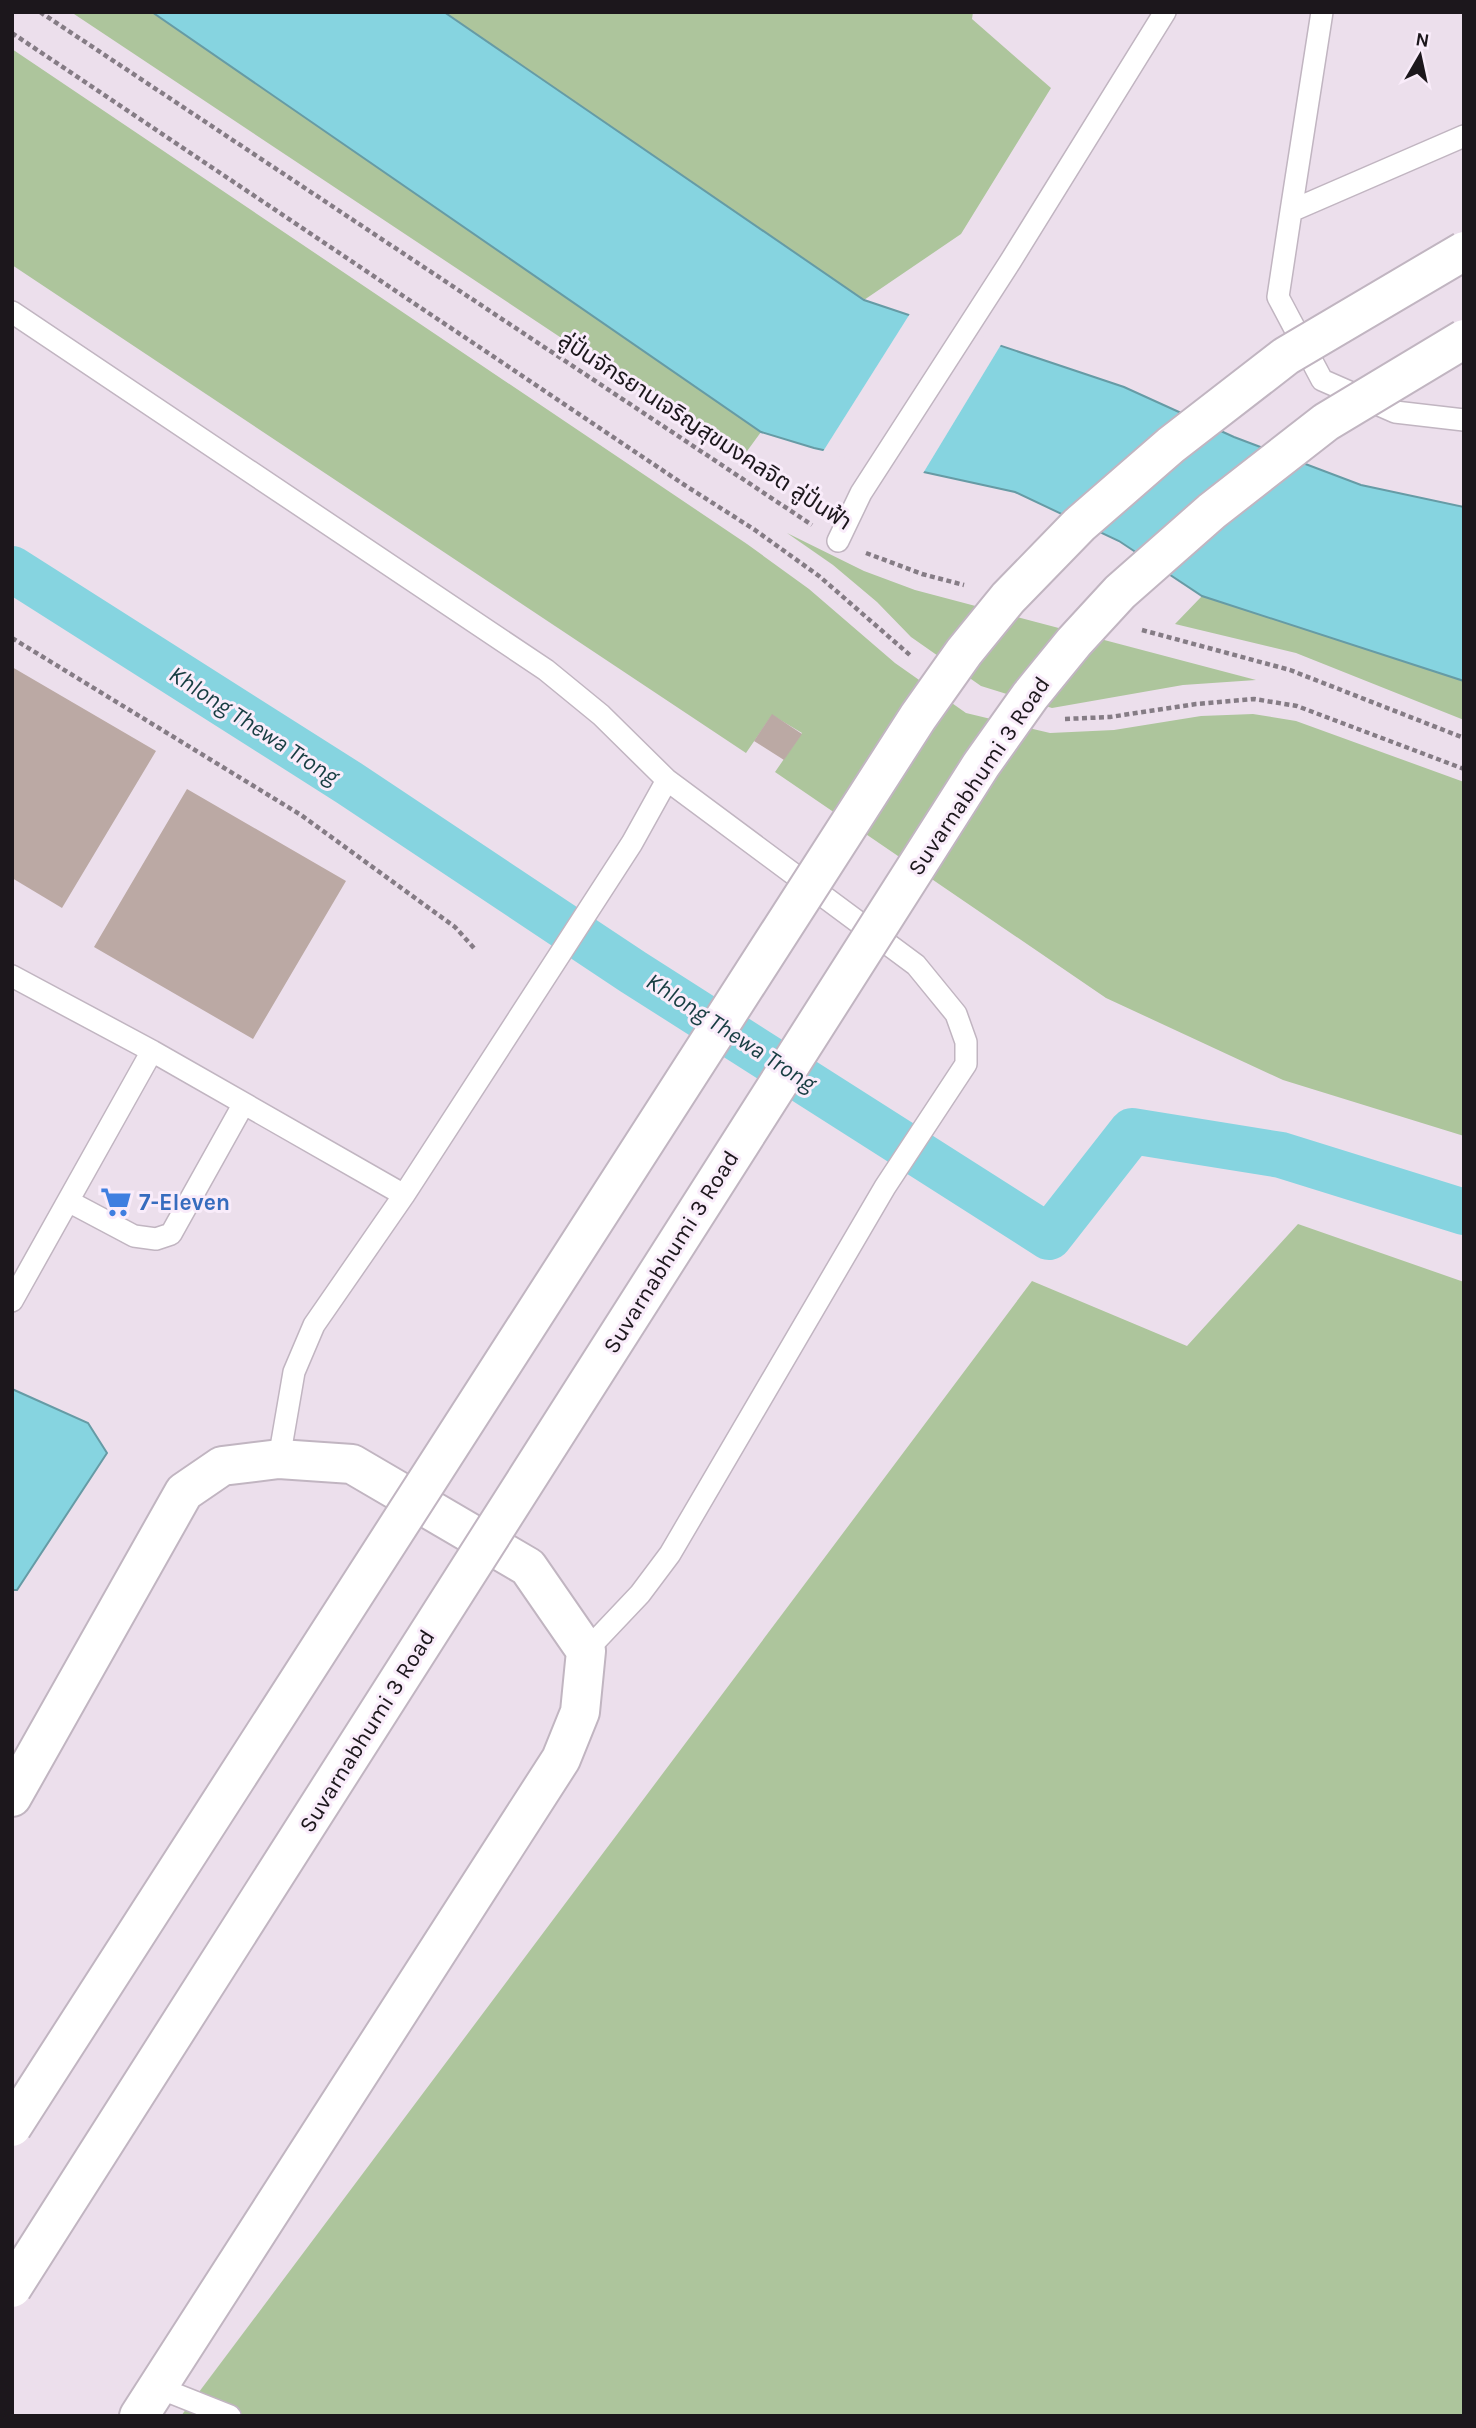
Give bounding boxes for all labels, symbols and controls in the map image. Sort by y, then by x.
north arrow [1385,21,1455,91]
text: N [1414,28,1431,52]
street label: ลู่ปั่นจักรยานเจริญสุขมงคลจิต ลู่ปั่นฟ้า [553,324,858,537]
water label: Khlong Thewa Trong [164,660,345,791]
street label: Suvarnabhumi 3 Road [902,671,1056,881]
water label: Khlong Thewa Trong [641,967,822,1098]
street label: Suvarnabhumi 3 Road [598,1146,744,1358]
supermarket icon: 7-Eleven [99,1185,133,1219]
place label: 7-Eleven [139,1189,230,1216]
street label: Suvarnabhumi 3 Road [294,1625,440,1837]

